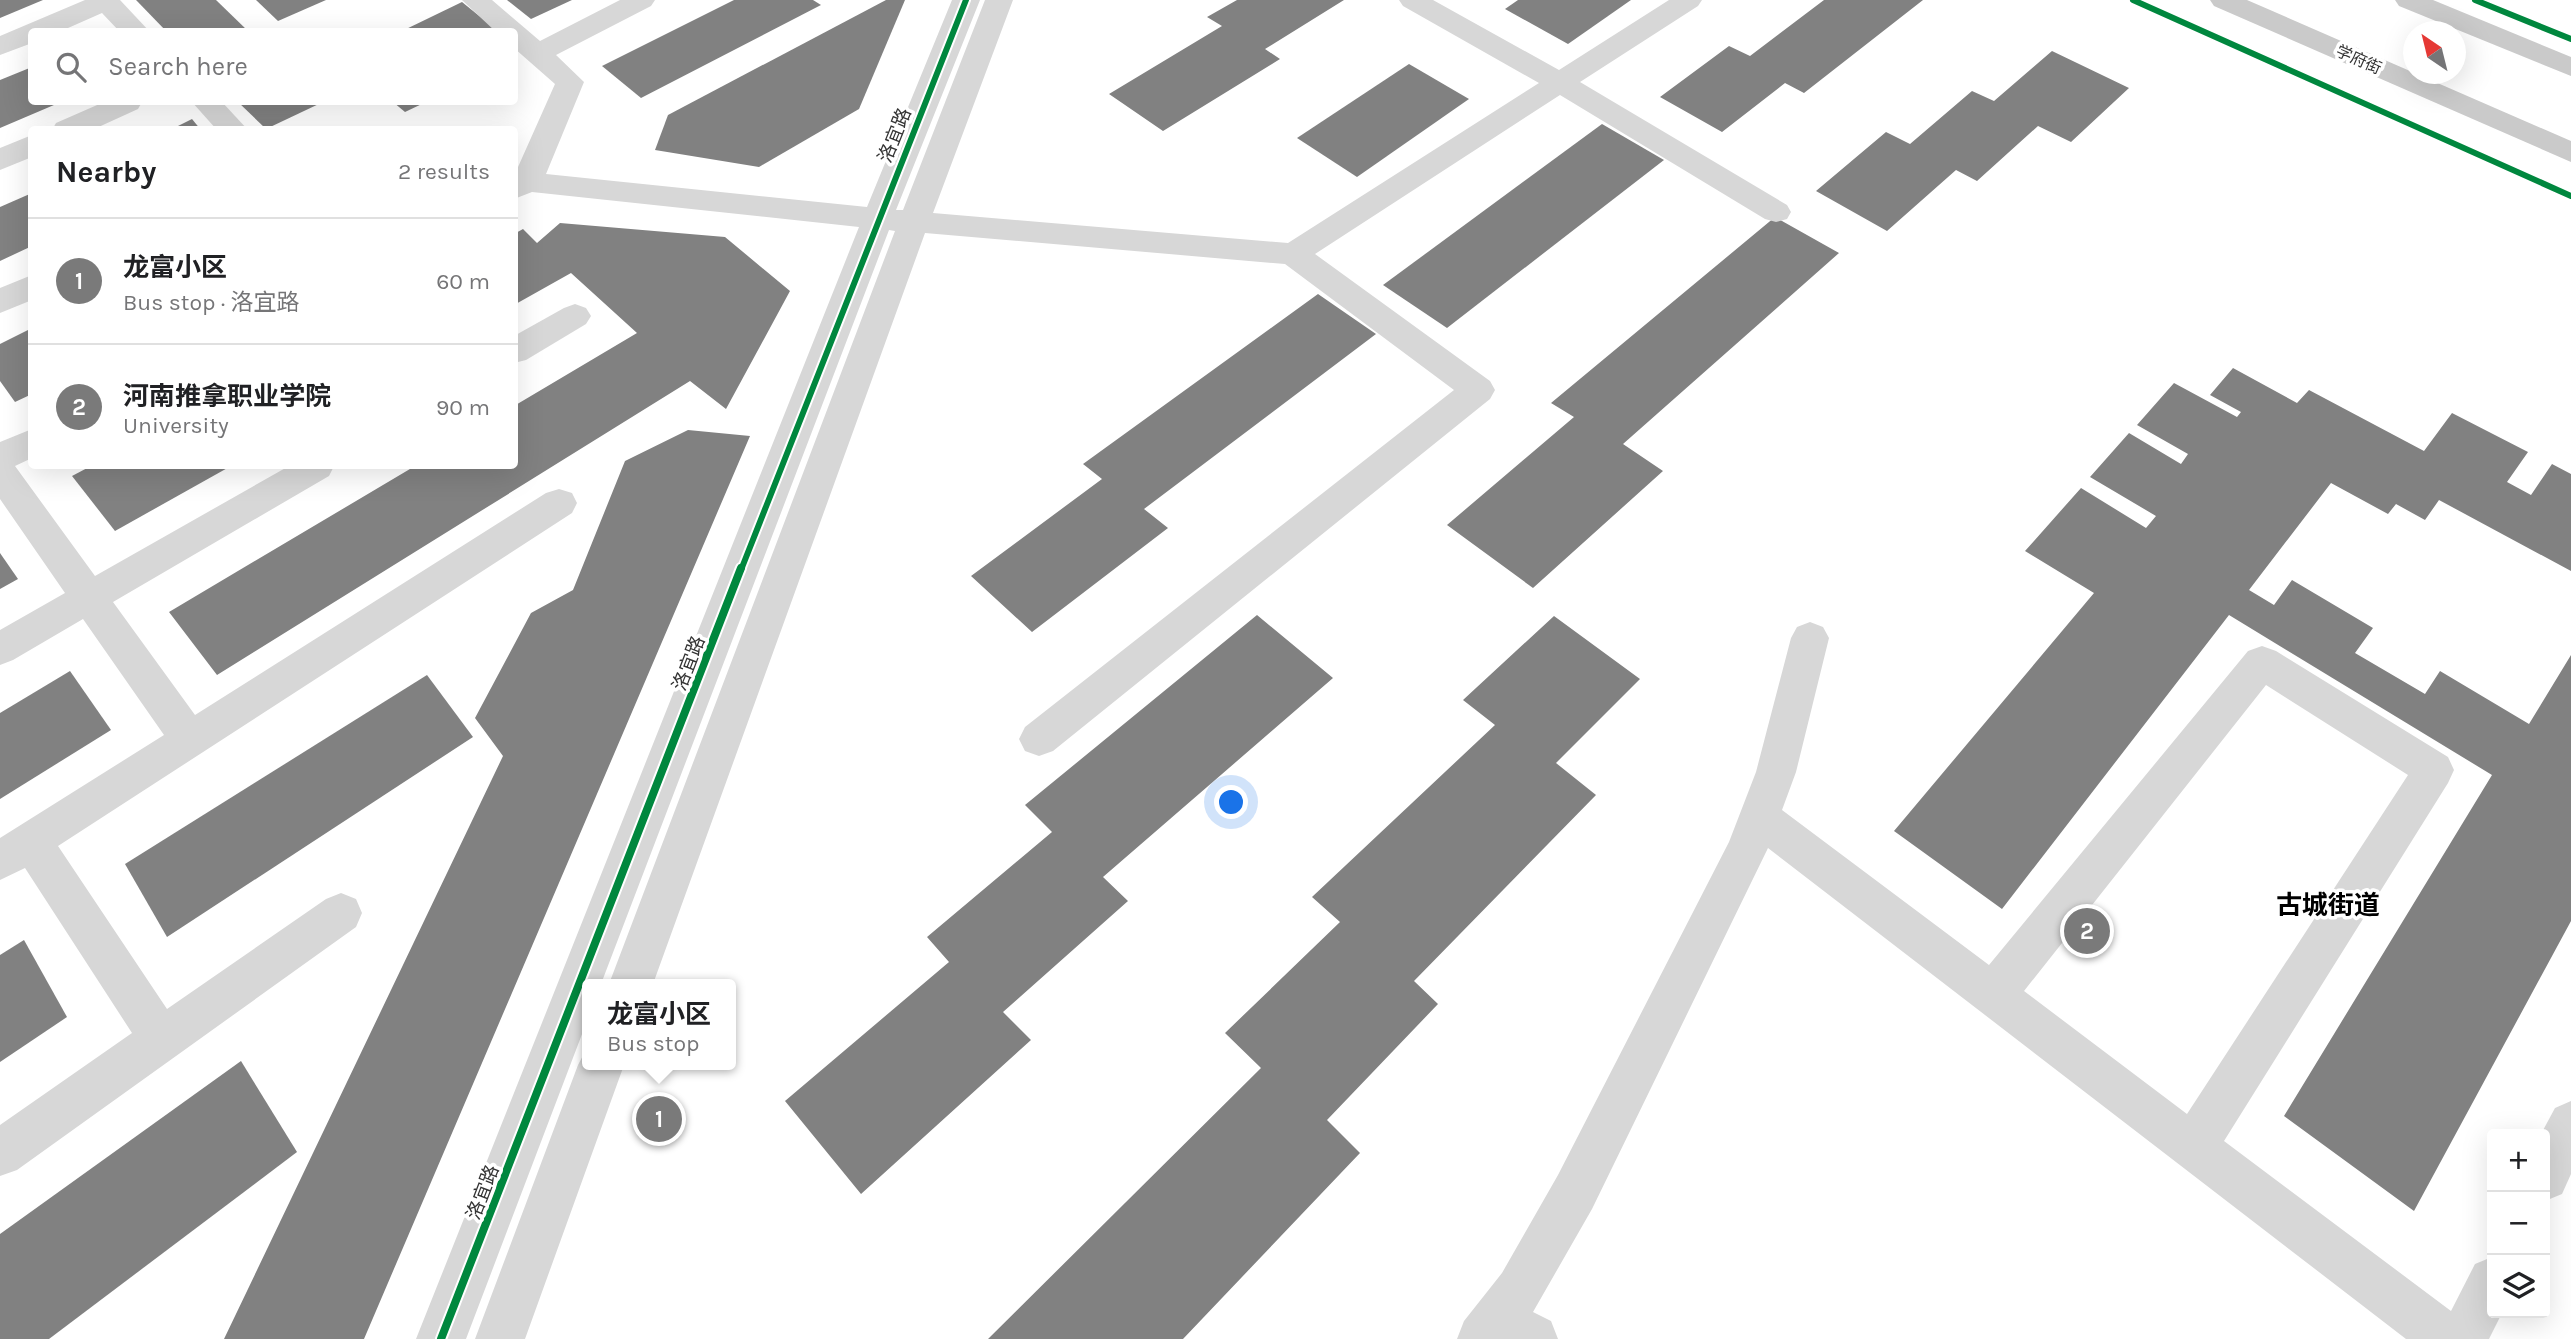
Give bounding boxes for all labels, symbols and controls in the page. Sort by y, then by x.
north arrow [2403,21,2466,84]
search box [28,28,518,105]
street label: 学府街 [2333,41,2385,78]
icon: search [52,48,90,86]
text: Search here [108,51,248,82]
street label: 洛宜路 [874,105,916,166]
text: Nearby [56,154,156,190]
text: 2 results [398,158,490,185]
text: 龙富小区 [123,252,227,283]
text: 1 [75,268,83,295]
text: 60 m [436,268,490,295]
text: Bus stop · 洛宜路 [123,289,300,316]
text: 河南推拿职业学院 [123,381,331,412]
text: 2 [72,394,86,421]
text: 90 m [436,394,490,421]
text: University [123,412,229,439]
street label: 洛宜路 [668,633,709,694]
your location [1214,785,1248,819]
district label: 古城街道 [2276,890,2380,921]
pin: 2 [2064,905,2110,957]
popup [582,979,736,1070]
text: 龙富小区 [607,999,711,1030]
text: Bus stop [607,1030,700,1057]
pin: 1 [636,1093,682,1145]
map controls [2487,1129,2550,1318]
button: + [2487,1129,2550,1192]
street label: 洛宜路 [462,1162,503,1223]
button: − [2487,1192,2550,1255]
button: layers [2487,1255,2550,1318]

